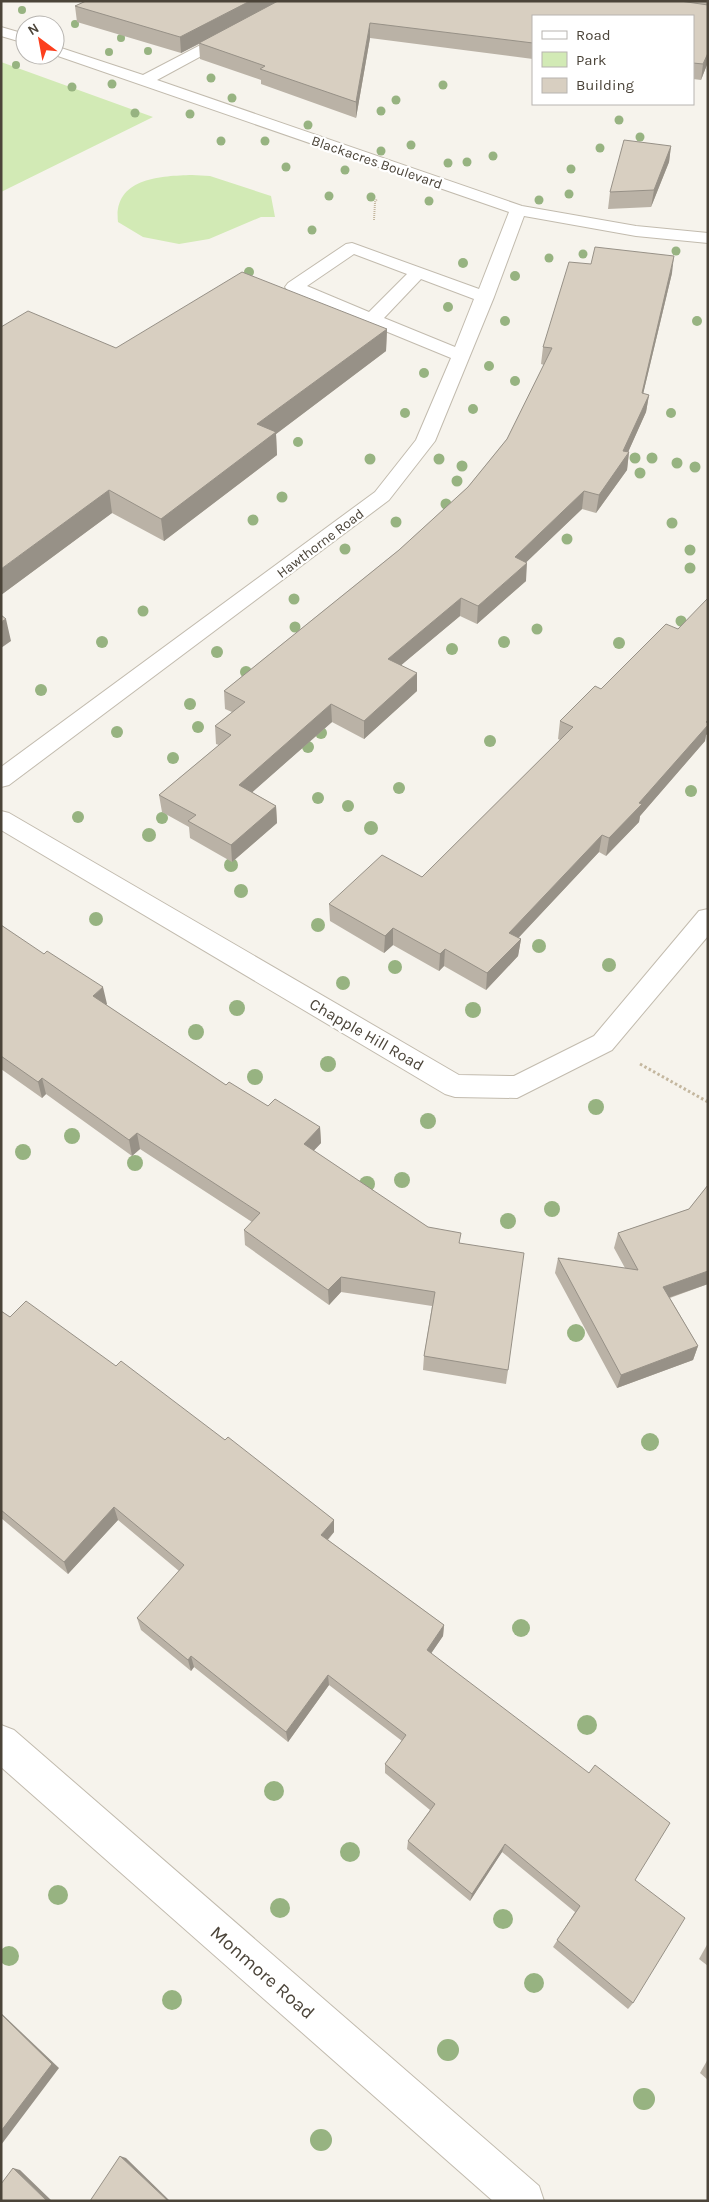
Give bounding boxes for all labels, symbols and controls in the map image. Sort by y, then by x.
north arrow [15,15,65,65]
legend [532,15,694,105]
text: N [25,20,42,39]
text: Road [576,26,611,44]
text: Park [576,51,606,69]
text: Building [576,76,634,94]
street label: Blackacres Boulevard [309,132,445,193]
street label: Hawthorne Road [273,505,367,582]
street label: Chapple Hill Road [306,994,427,1075]
street label: Monmore Road [206,1921,319,2024]

